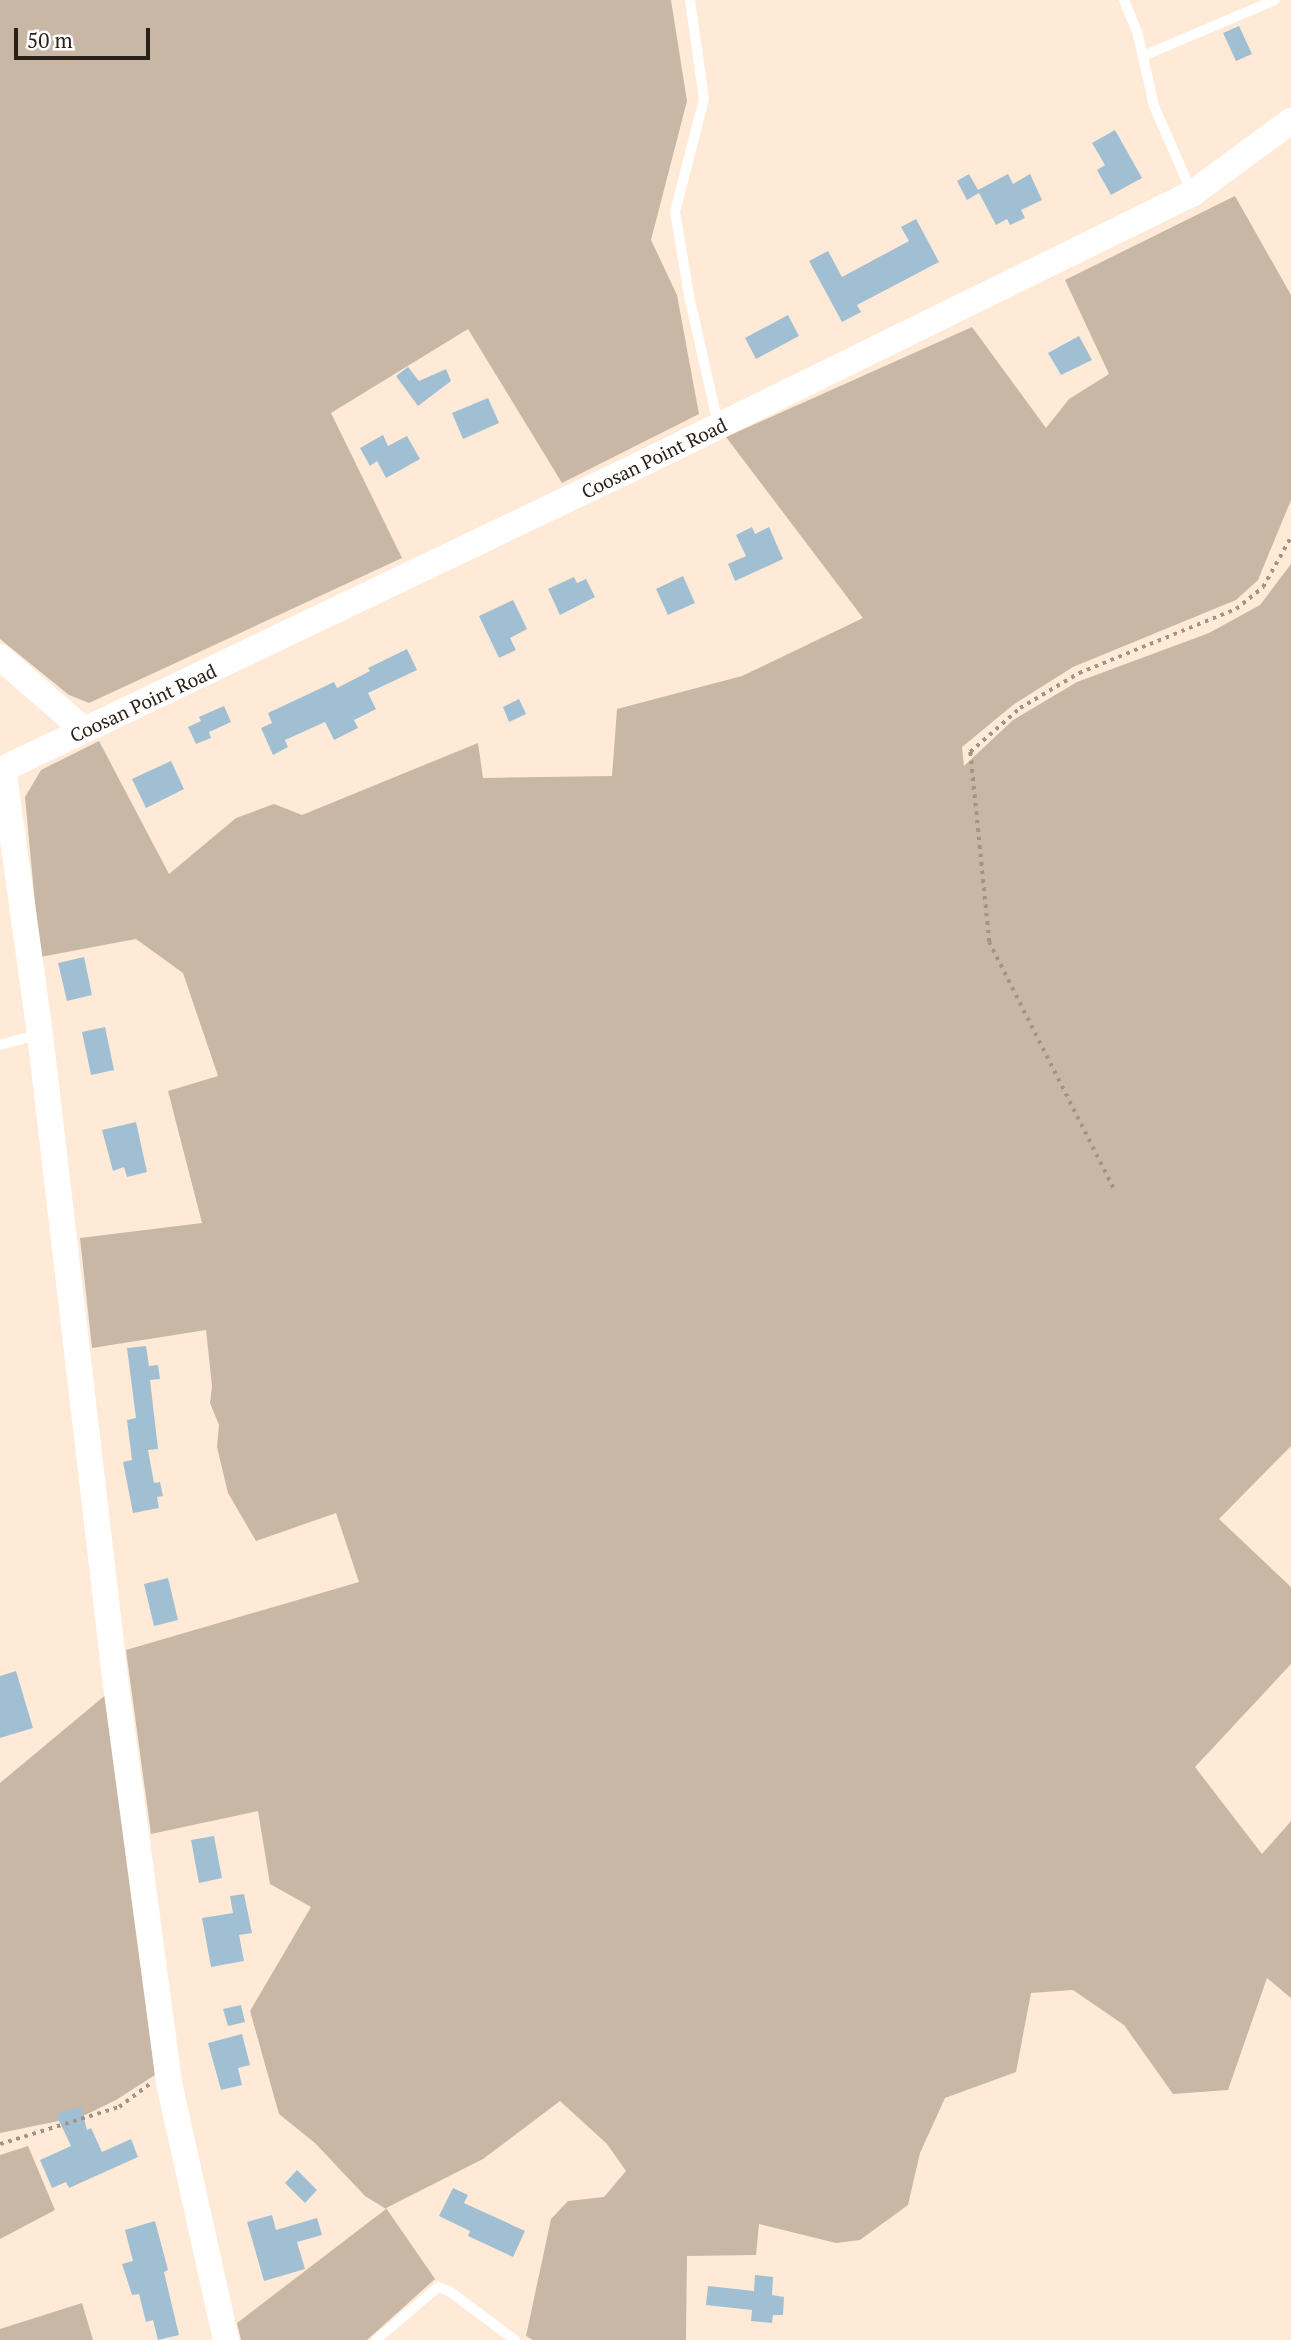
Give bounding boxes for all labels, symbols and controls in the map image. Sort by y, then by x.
scale bar [18,14,154,58]
text: 50 m [27,26,73,54]
street label: Coosan Point Road [578,413,730,503]
street label: Coosan Point Road [66,659,220,747]

